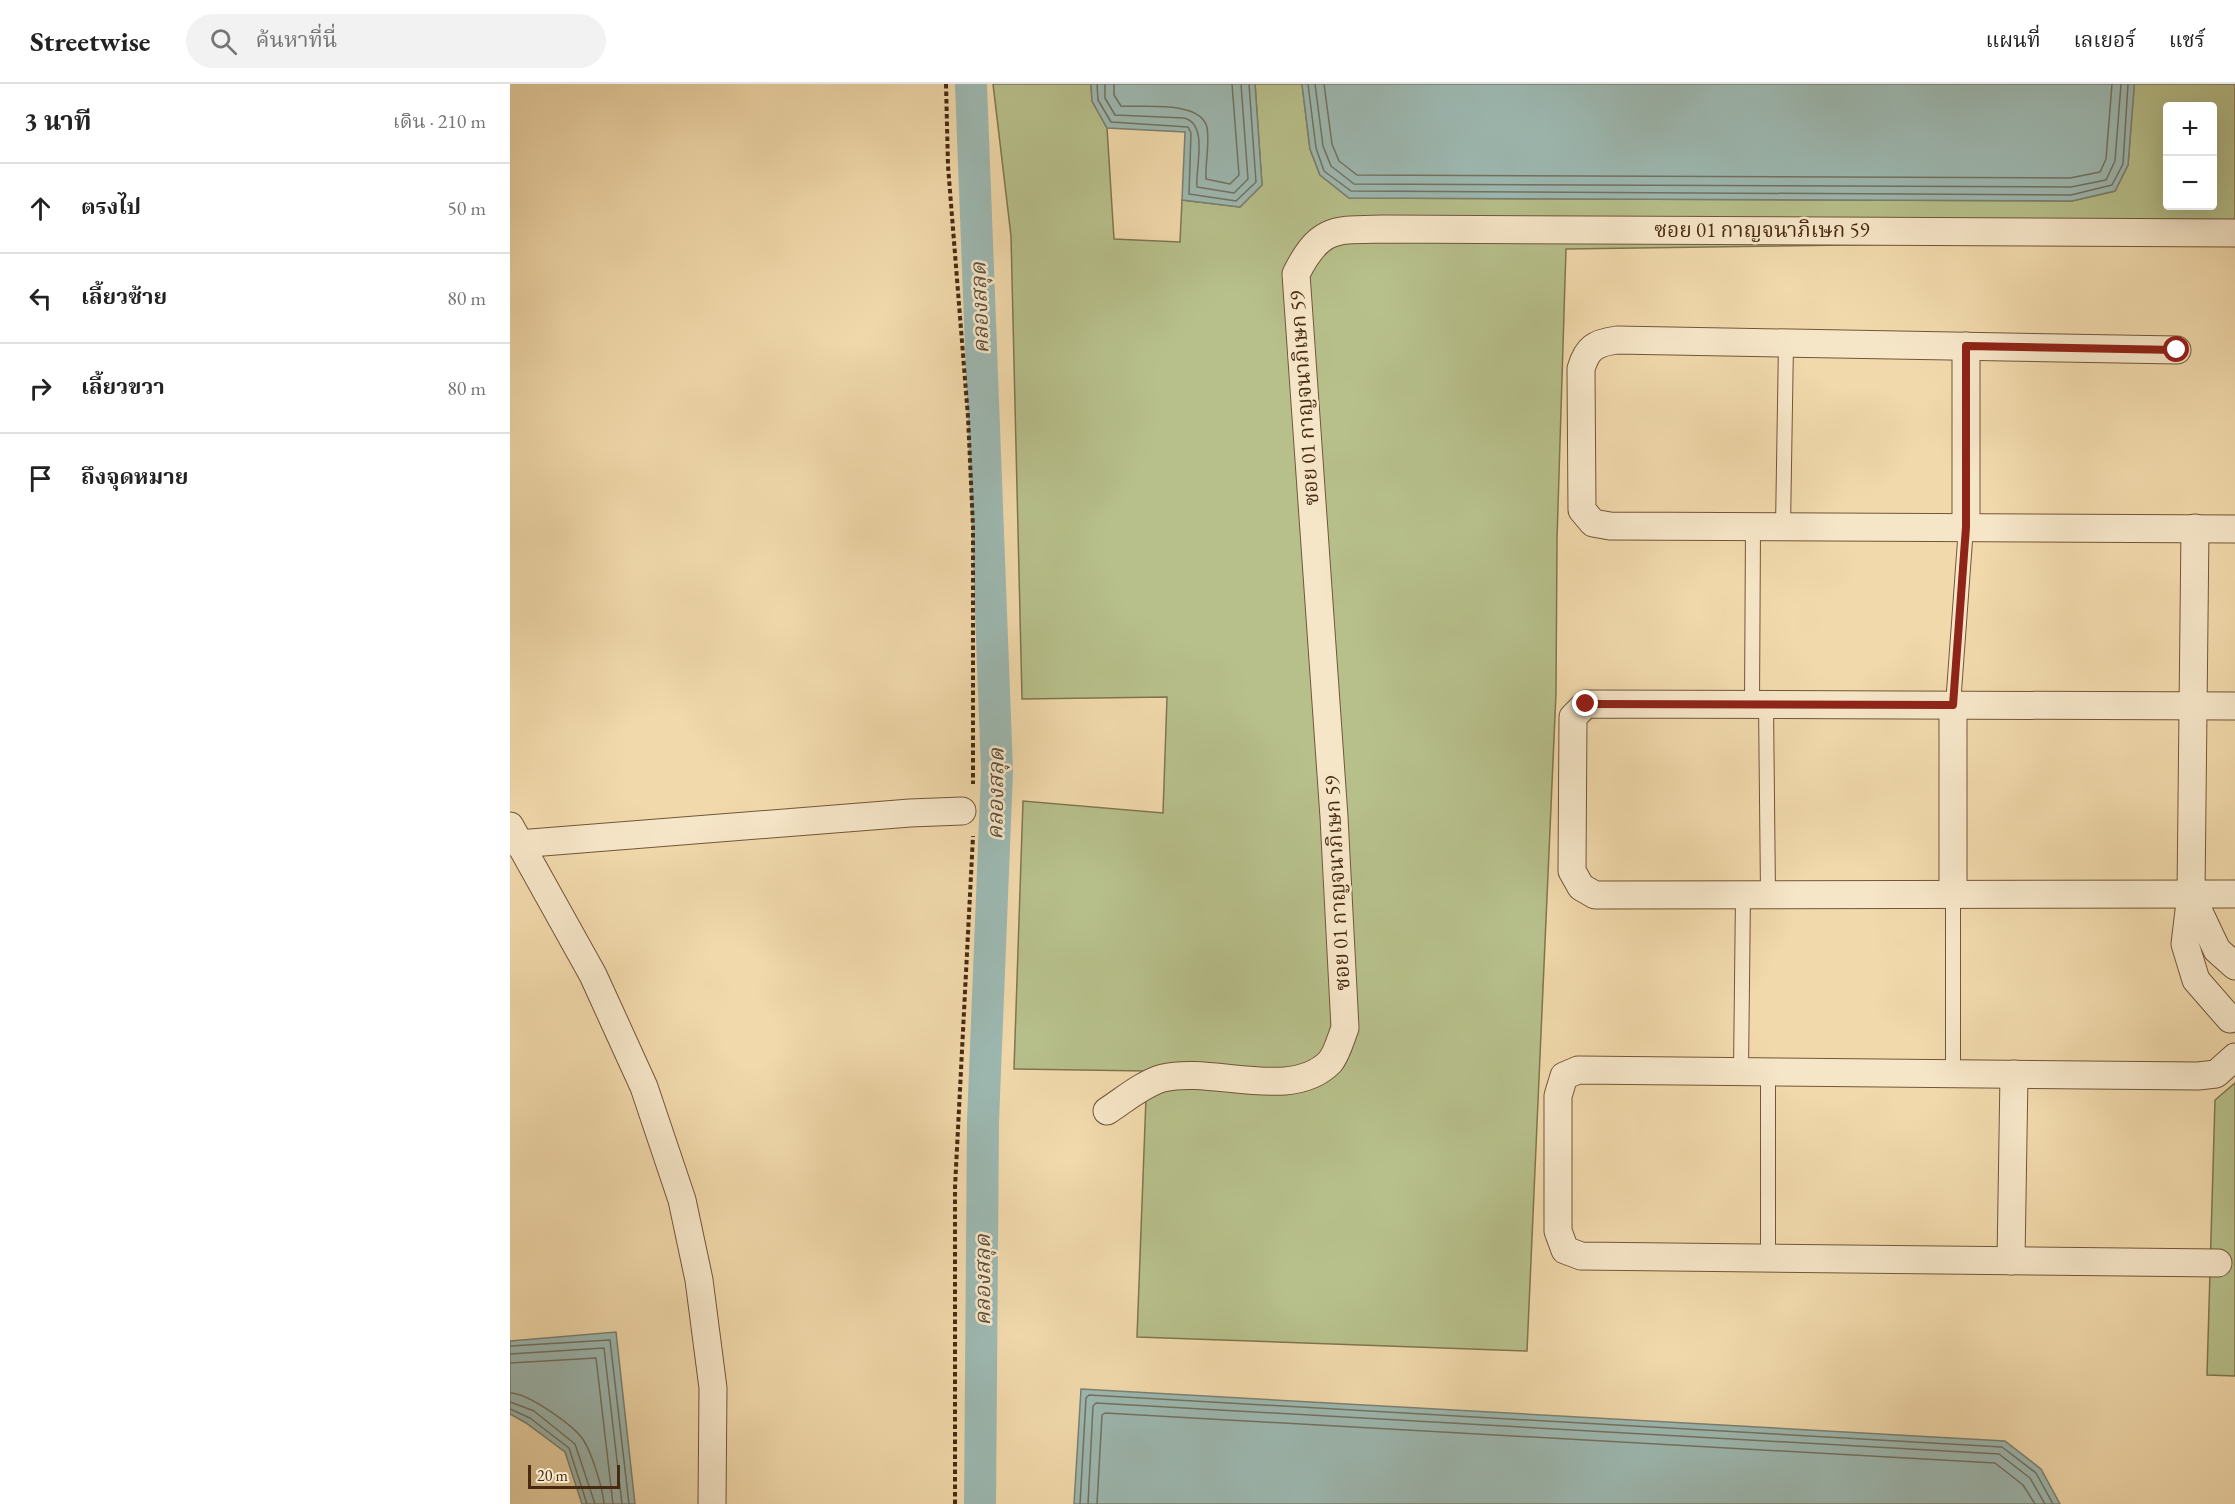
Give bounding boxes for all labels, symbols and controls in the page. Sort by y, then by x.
search box [186,14,606,68]
text: Streetwise [30,23,150,59]
icon: search [207,25,240,58]
text: ค้นหาที่นี่ [255,25,337,54]
text: แผนที่ [1986,26,2041,53]
text: เลเยอร์ [2074,26,2136,53]
text: แชร์ [2169,26,2205,53]
map controls [2163,102,2217,210]
button: + [2163,102,2217,156]
text: 3 นาที [24,104,91,138]
text: เดิน · 210 m [393,108,486,134]
button: − [2163,156,2217,210]
icon: ahead [24,192,57,225]
text: ตรงไป [81,192,141,221]
text: 50 m [447,195,486,221]
street label: ซอย 01 กาญจนาภิเษก 59 [1654,216,1870,243]
water label: คลองสลุด [963,261,996,354]
icon: left [24,282,57,315]
text: เลี้ยวซ้าย [81,282,167,311]
text: 80 m [447,285,486,311]
street label: ซอย 01 กาญจนาภิเษก 59 [1283,290,1324,506]
route start [2163,336,2189,362]
icon: right [24,372,57,405]
text: เลี้ยวขวา [81,372,165,401]
text: 80 m [447,375,486,401]
icon: arrive [24,462,57,495]
text: ถึงจุดหมาย [81,462,188,491]
route end [1572,690,1598,716]
water label: คลองสลุด [980,747,1011,840]
street label: ซอย 01 กาญจนาภิเษก 59 [1317,775,1356,991]
water label: คลองสลุด [968,1233,997,1326]
scale bar [528,1462,620,1490]
text: 20 m [537,1465,568,1486]

